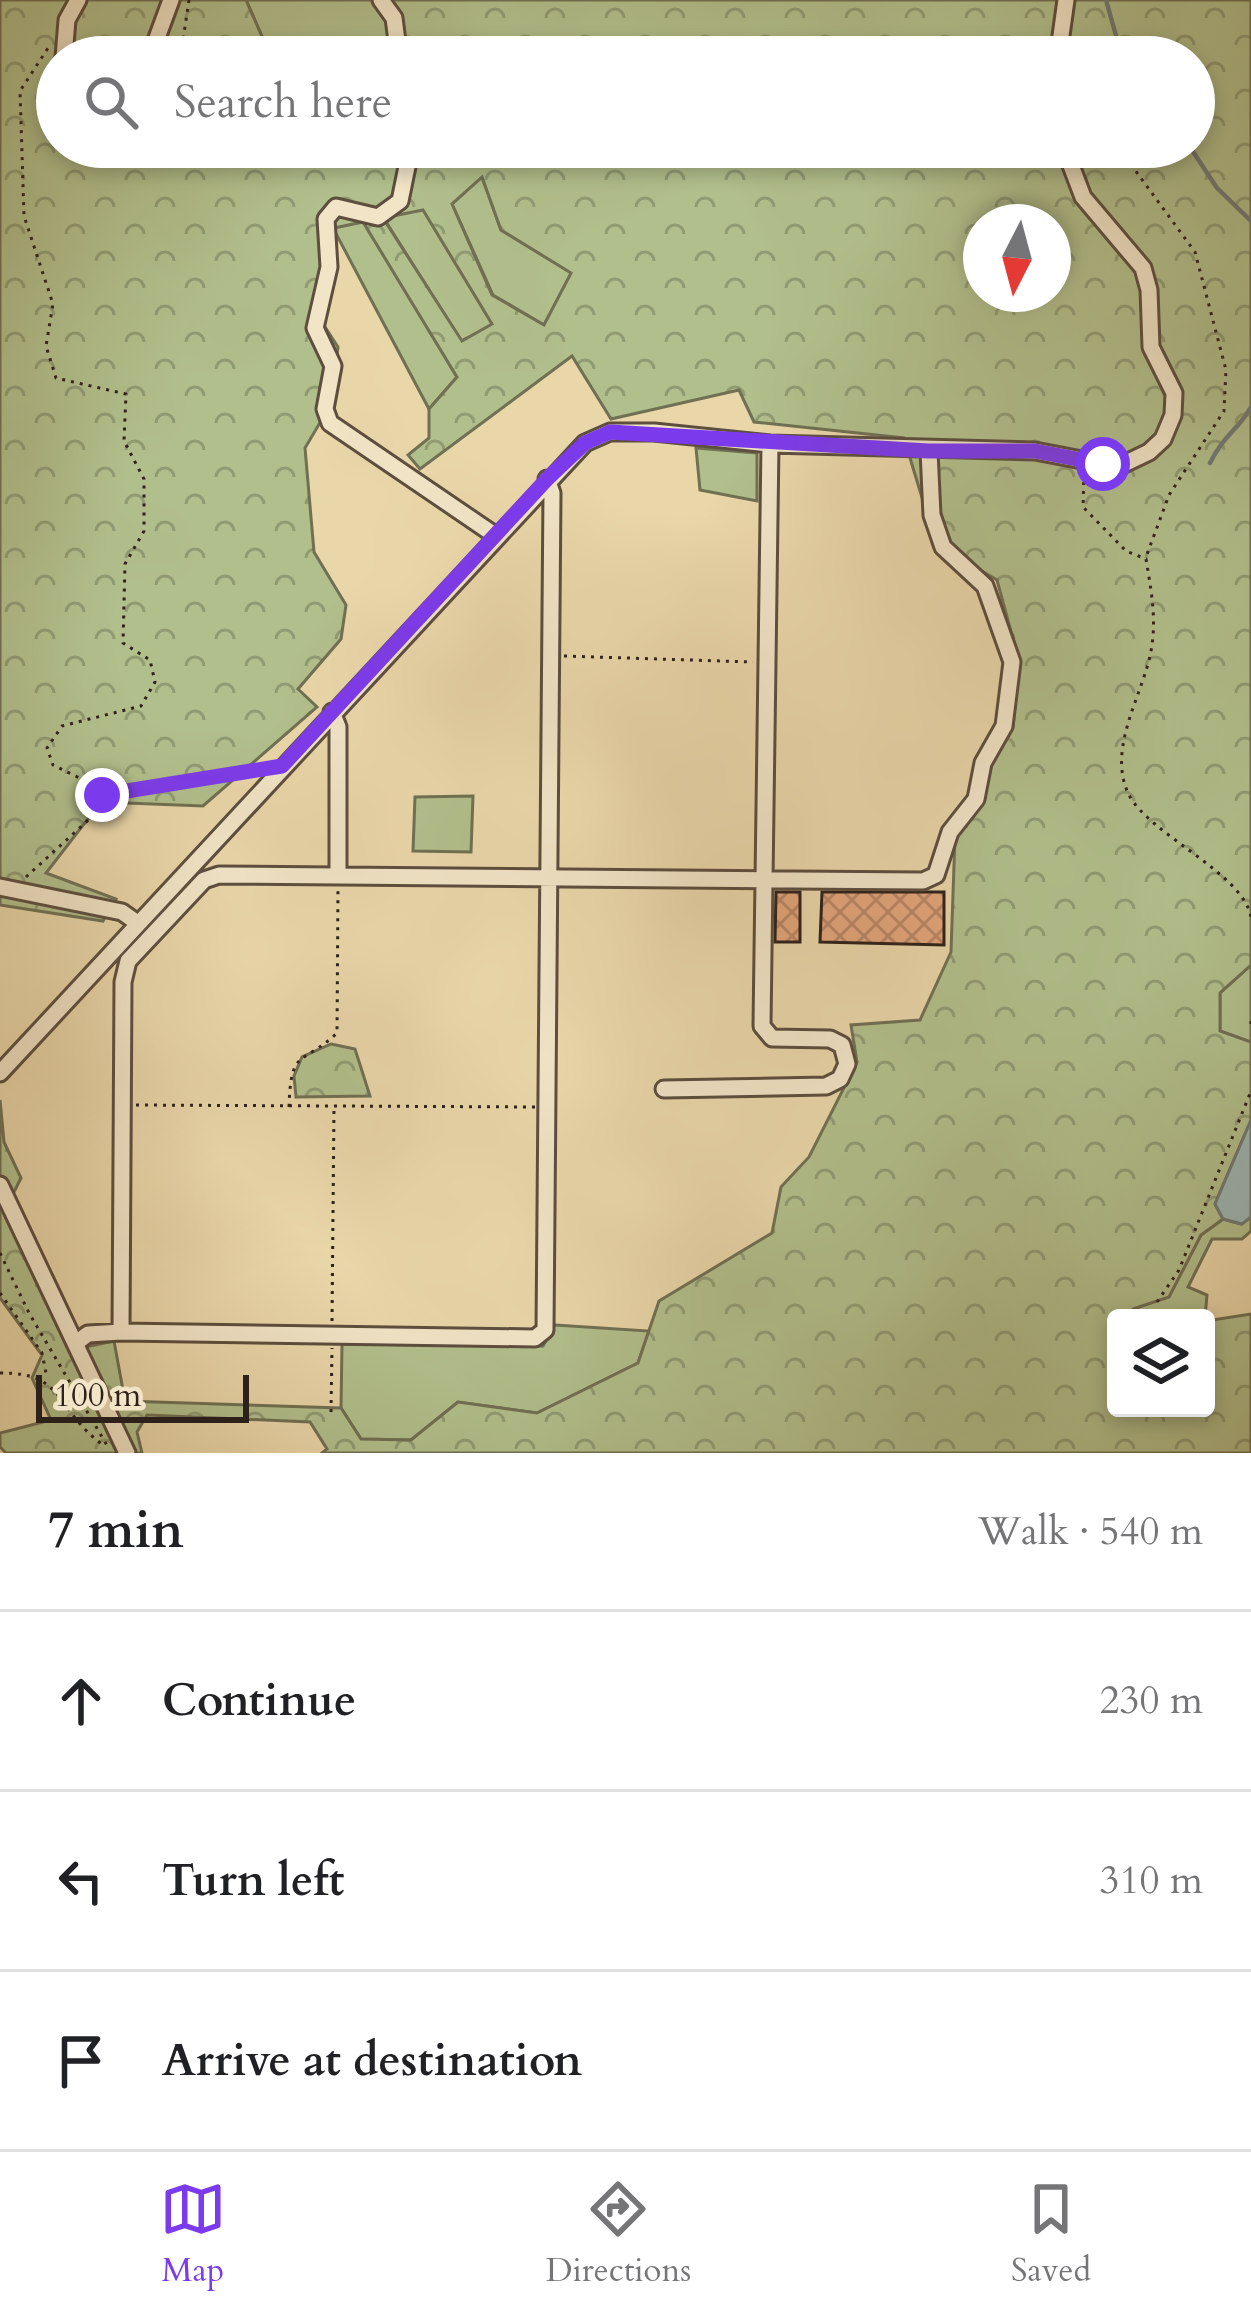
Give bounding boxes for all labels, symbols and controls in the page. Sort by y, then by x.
search box [36,36,1215,168]
icon: search [78,69,144,135]
text: Search here [174,72,392,133]
north arrow [963,204,1071,312]
route start [1076,437,1130,491]
route end [75,768,129,822]
map controls [1107,1309,1215,1417]
button: layers [1107,1309,1215,1417]
scale bar [36,1369,249,1422]
text: 100 m [54,1373,141,1418]
text: 7 min [48,1496,184,1566]
text: Walk · 540 m [978,1505,1203,1558]
icon: ahead [48,1668,114,1734]
text: Continue [162,1670,356,1731]
text: 230 m [1100,1674,1203,1727]
icon: left [48,1848,114,1914]
text: Turn left [162,1850,344,1911]
text: 310 m [1100,1854,1203,1907]
icon: arrive [48,2028,114,2094]
text: Arrive at destination [162,2030,582,2091]
tab: Map [160,2176,226,2293]
tab: Directions [546,2176,691,2293]
tab: Saved [1011,2176,1091,2293]

